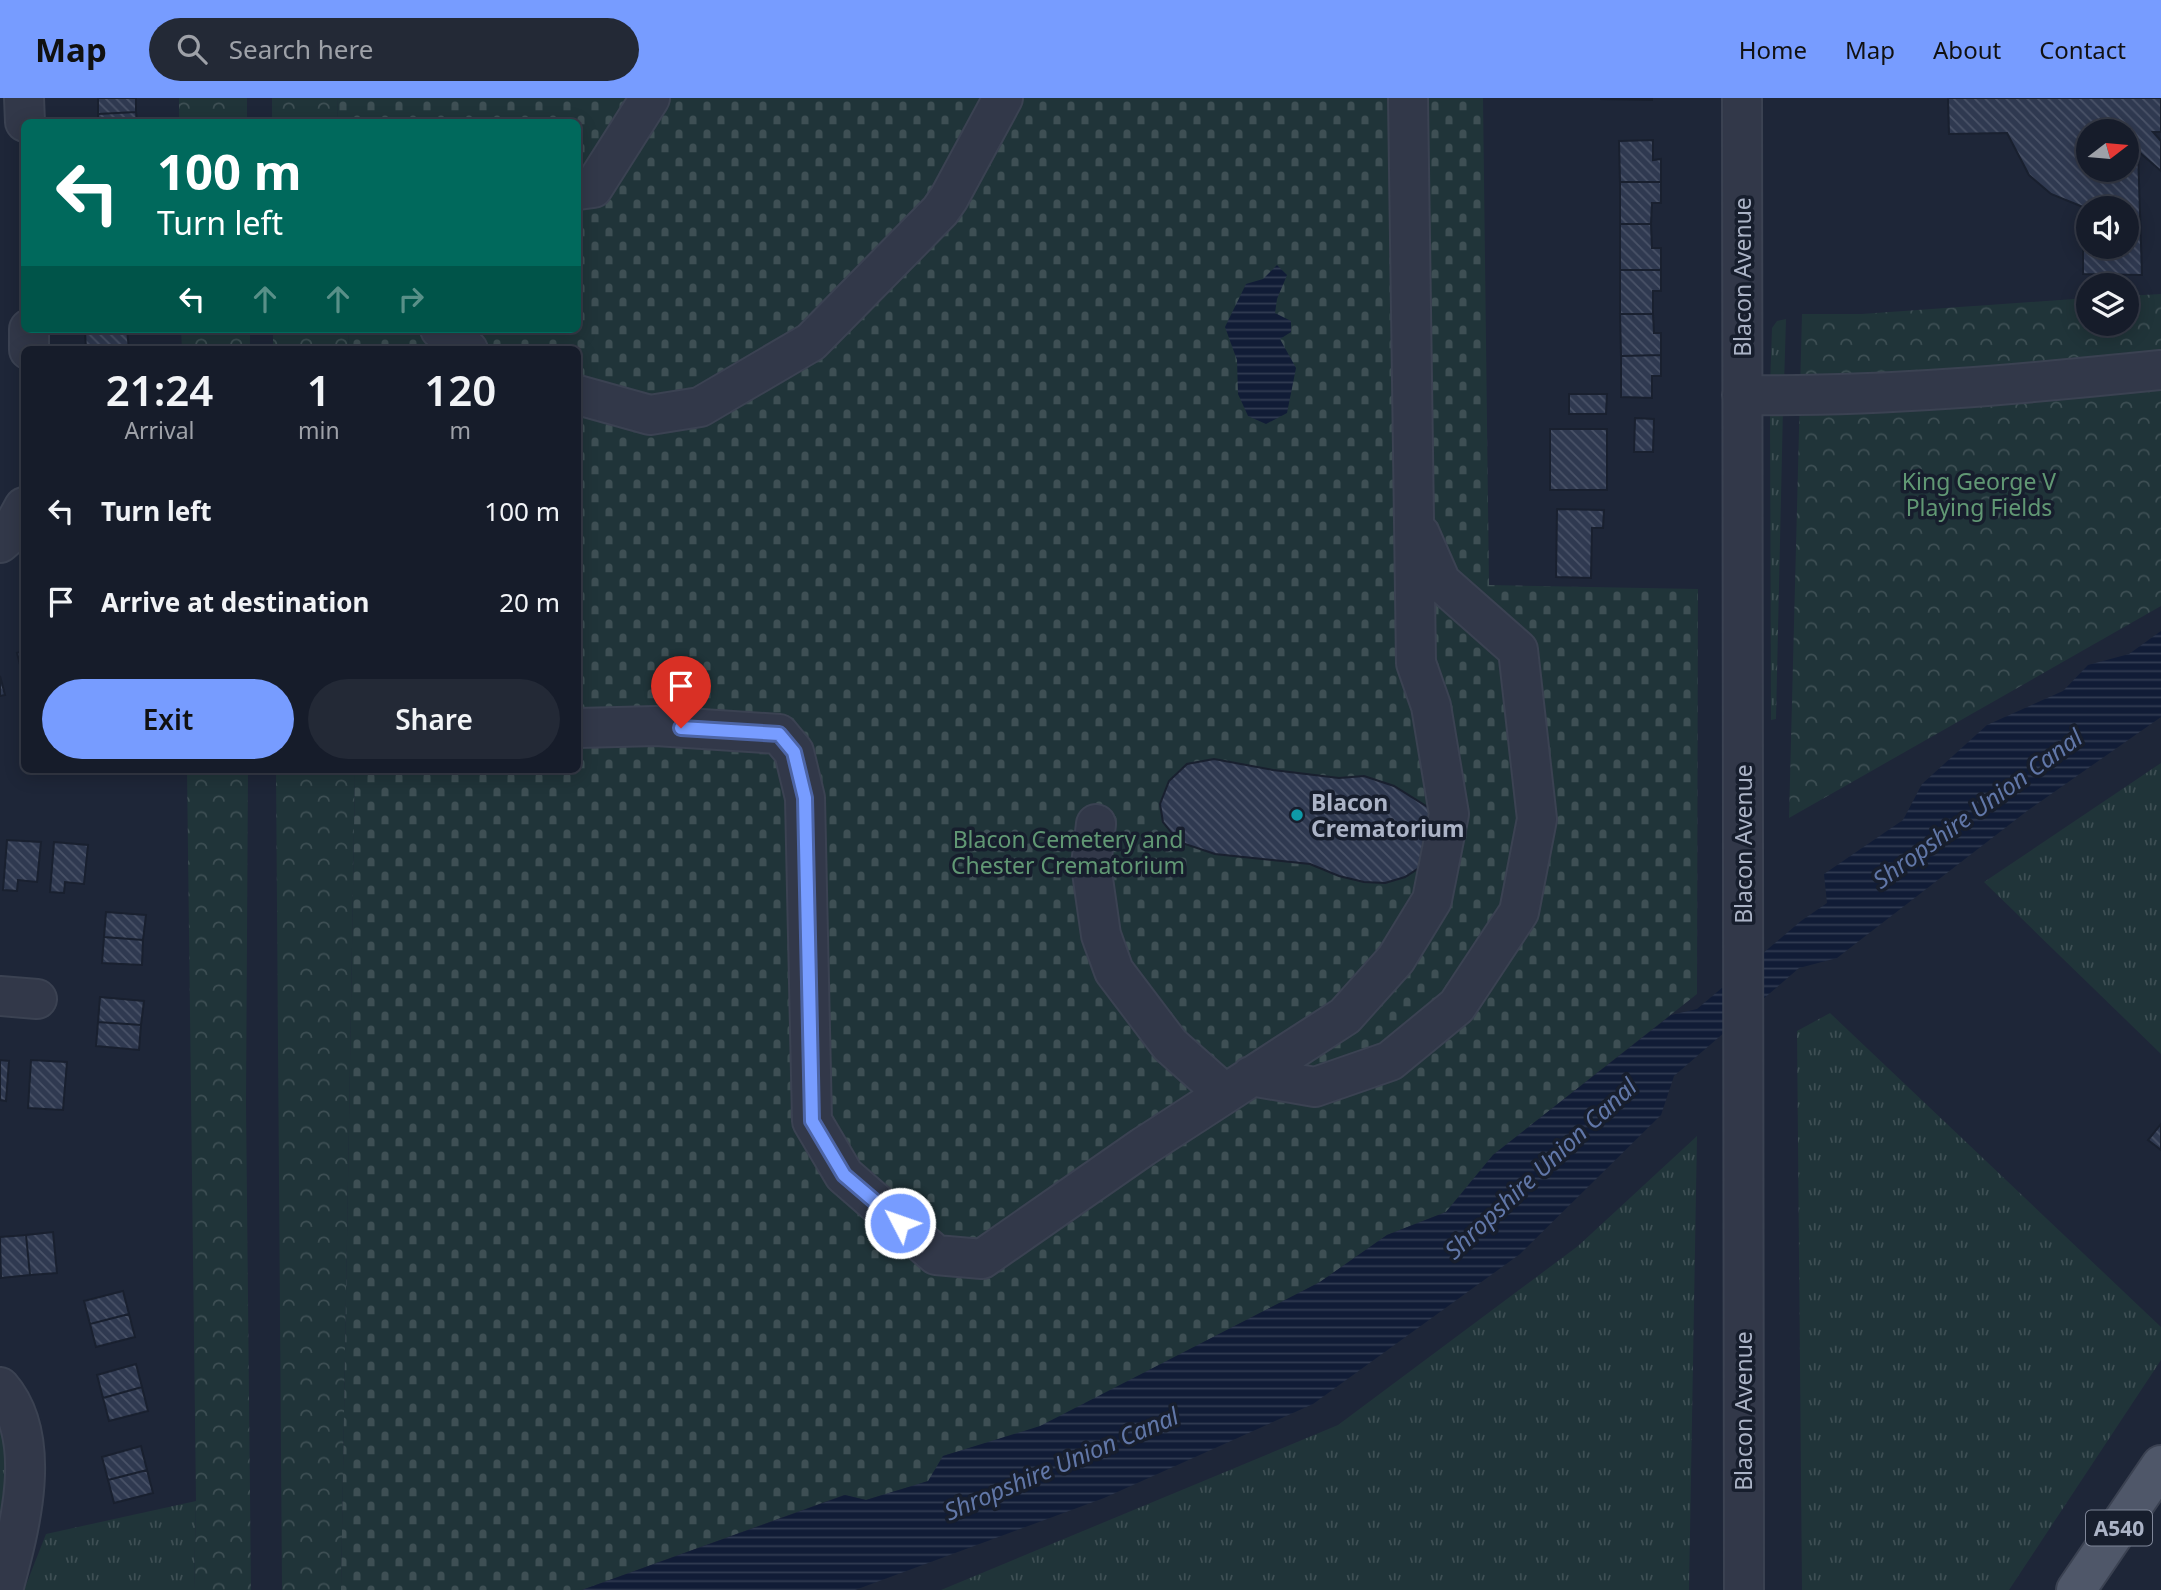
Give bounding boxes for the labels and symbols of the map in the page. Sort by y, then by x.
north arrow [2076,119,2138,182]
street label: Blacon Avenue [1726,197,1758,357]
park label: King George V Playing Fields [1902,465,2056,523]
pin [651,656,711,728]
water label: Shropshire Union Canal [1865,720,2089,895]
street label: Blacon Avenue [1727,764,1759,924]
place label: Blacon Crematorium [1311,786,1464,844]
marker: Blacon Crematorium [1289,807,1305,823]
park label: Blacon Cemetery and Chester Crematorium [951,823,1185,881]
water label: Shropshire Union Canal [1437,1070,1644,1266]
position arrow [863,1186,937,1260]
street label: Blacon Avenue [1727,1331,1759,1491]
water label: Shropshire Union Canal [939,1398,1184,1527]
road number: A540 [2086,1510,2152,1546]

